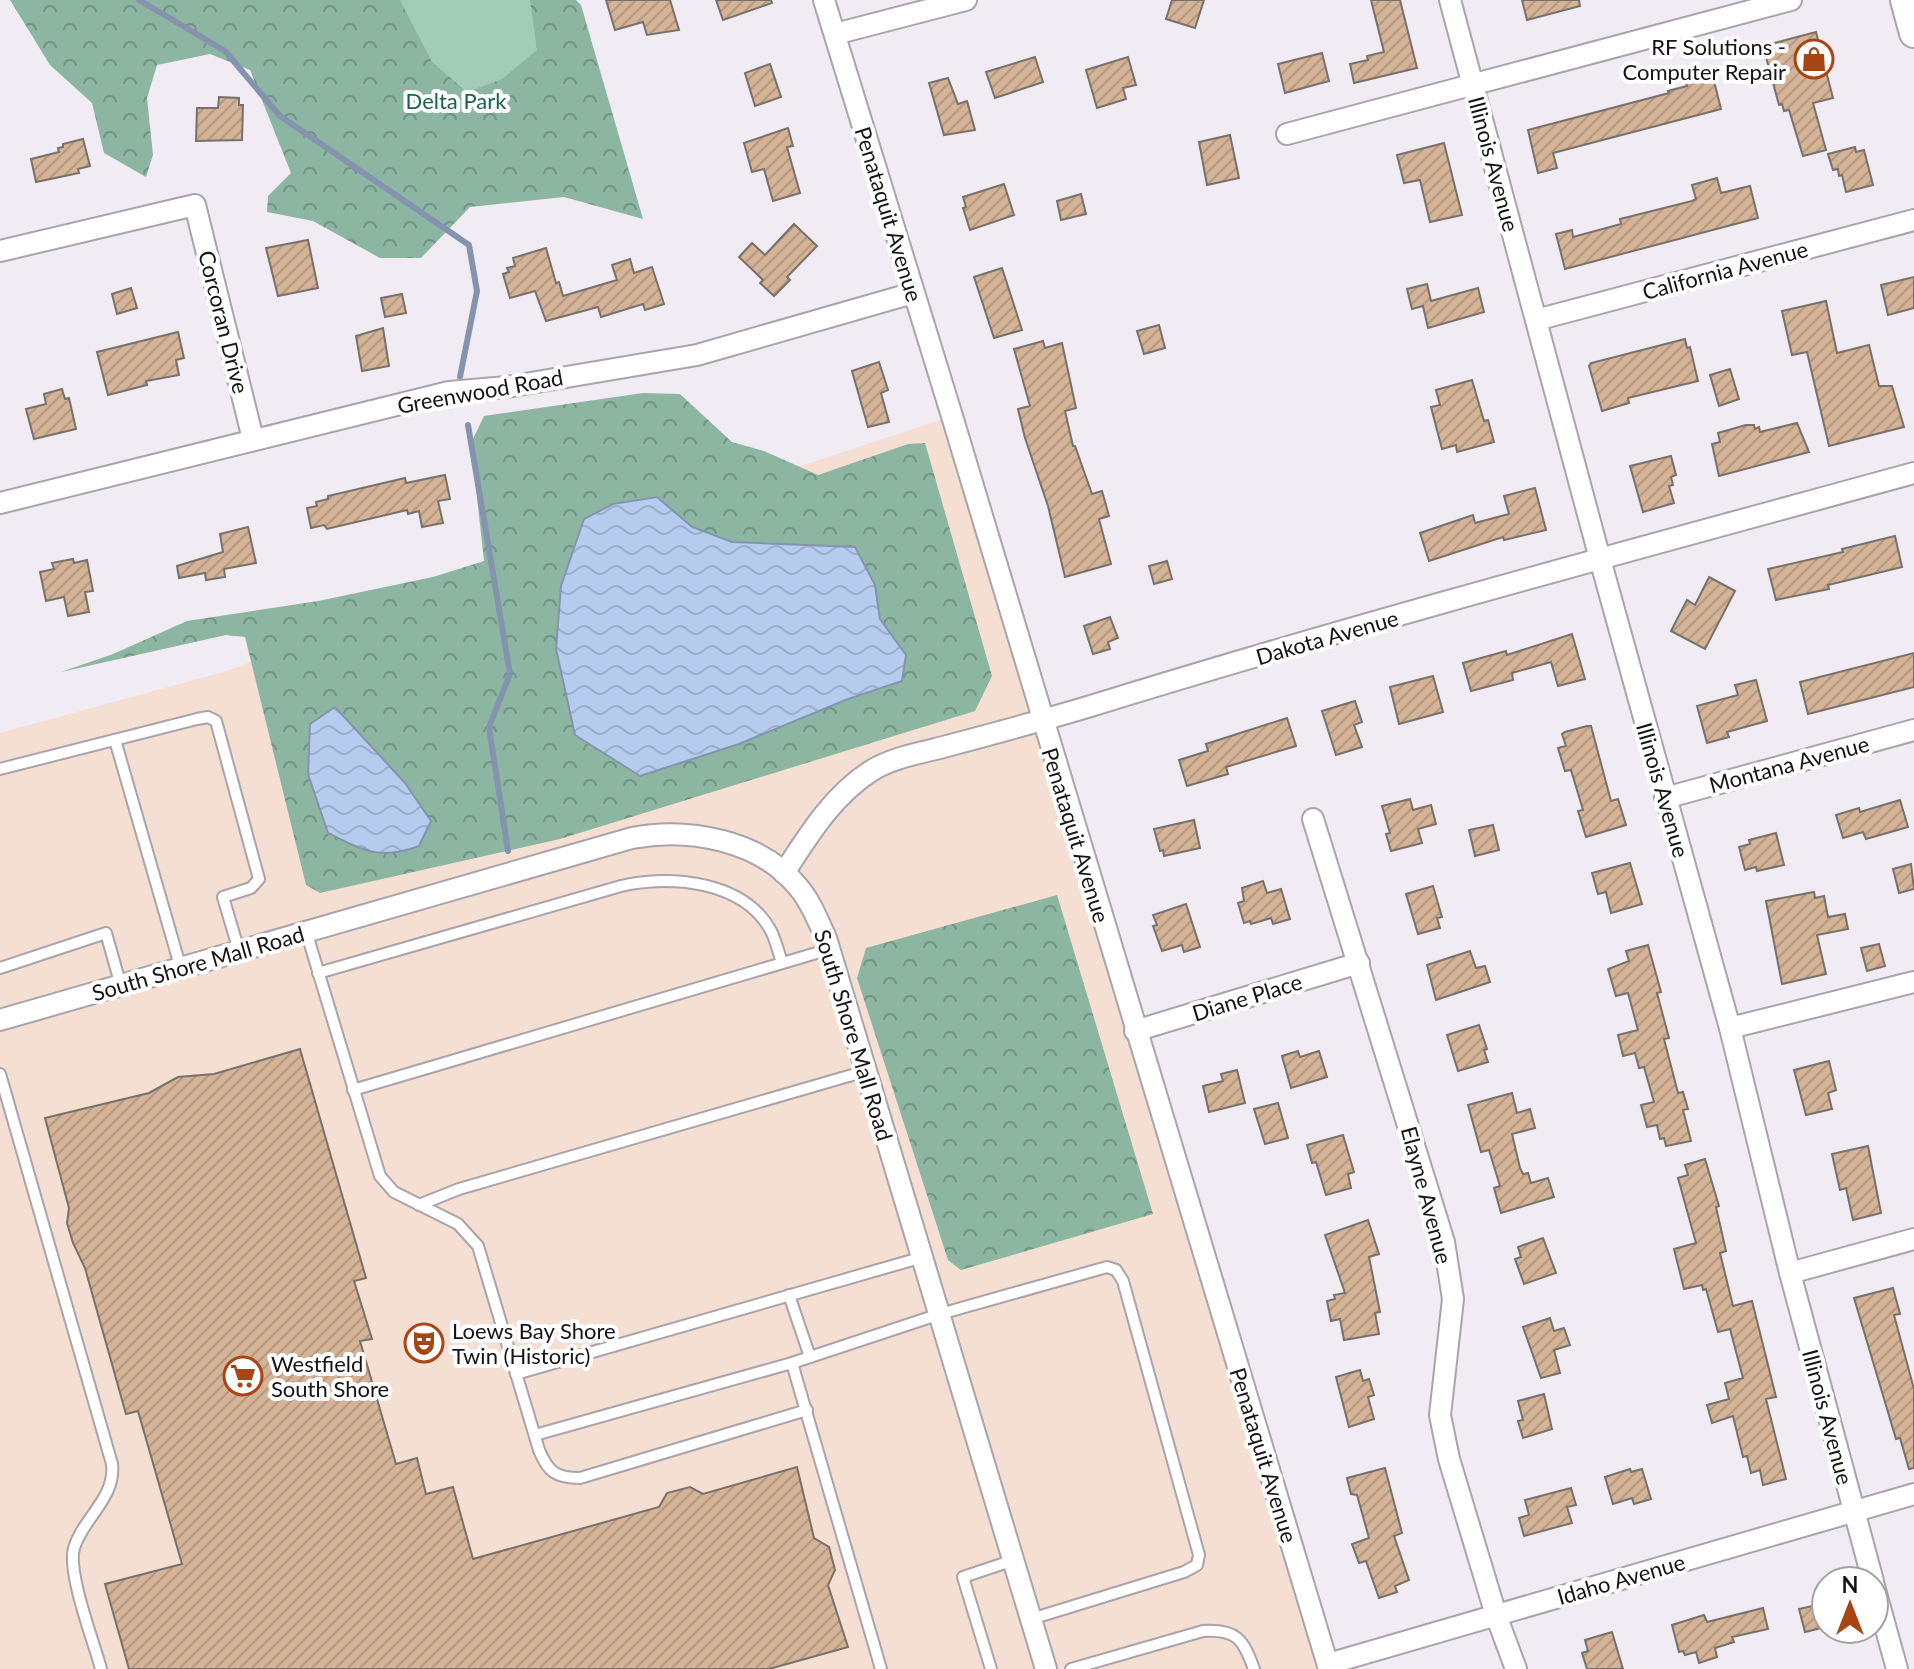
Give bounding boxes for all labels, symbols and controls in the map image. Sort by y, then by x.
place label: RF Solutions - Computer Repair [1622,33,1786,85]
shop icon: RF Solutions - Computer Repair [1793,38,1835,80]
park label: Delta Park [406,87,507,114]
street label: Illinois Avenue [1463,93,1525,235]
street label: Penataquit Avenue [850,123,928,305]
street label: California Avenue [1639,235,1811,305]
street label: Corcoran Drive [193,248,255,396]
street label: Greenwood Road [395,363,565,419]
street label: Dakota Avenue [1253,604,1401,670]
street label: Illinois Avenue [1631,719,1695,861]
street label: Montana Avenue [1706,730,1872,798]
street label: Penataquit Avenue [1037,744,1115,926]
street label: South Shore Mall Road [89,920,307,1006]
street label: South Shore Mall Road [809,926,899,1144]
street label: Diane Place [1189,968,1305,1026]
street label: Elayne Avenue [1396,1123,1458,1267]
place label: Loews Bay Shore Twin (Historic) [452,1317,616,1369]
theatre icon: Loews Bay Shore Twin (Historic) [403,1322,445,1364]
street label: Illinois Avenue [1797,1346,1859,1488]
place label: Westfield South Shore [271,1350,389,1402]
supermarket icon: Westfield South Shore [222,1355,264,1397]
street label: Penataquit Avenue [1225,1364,1303,1546]
street label: Idaho Avenue [1554,1548,1688,1610]
north arrow [1810,1565,1890,1645]
text: N [1842,1571,1858,1598]

